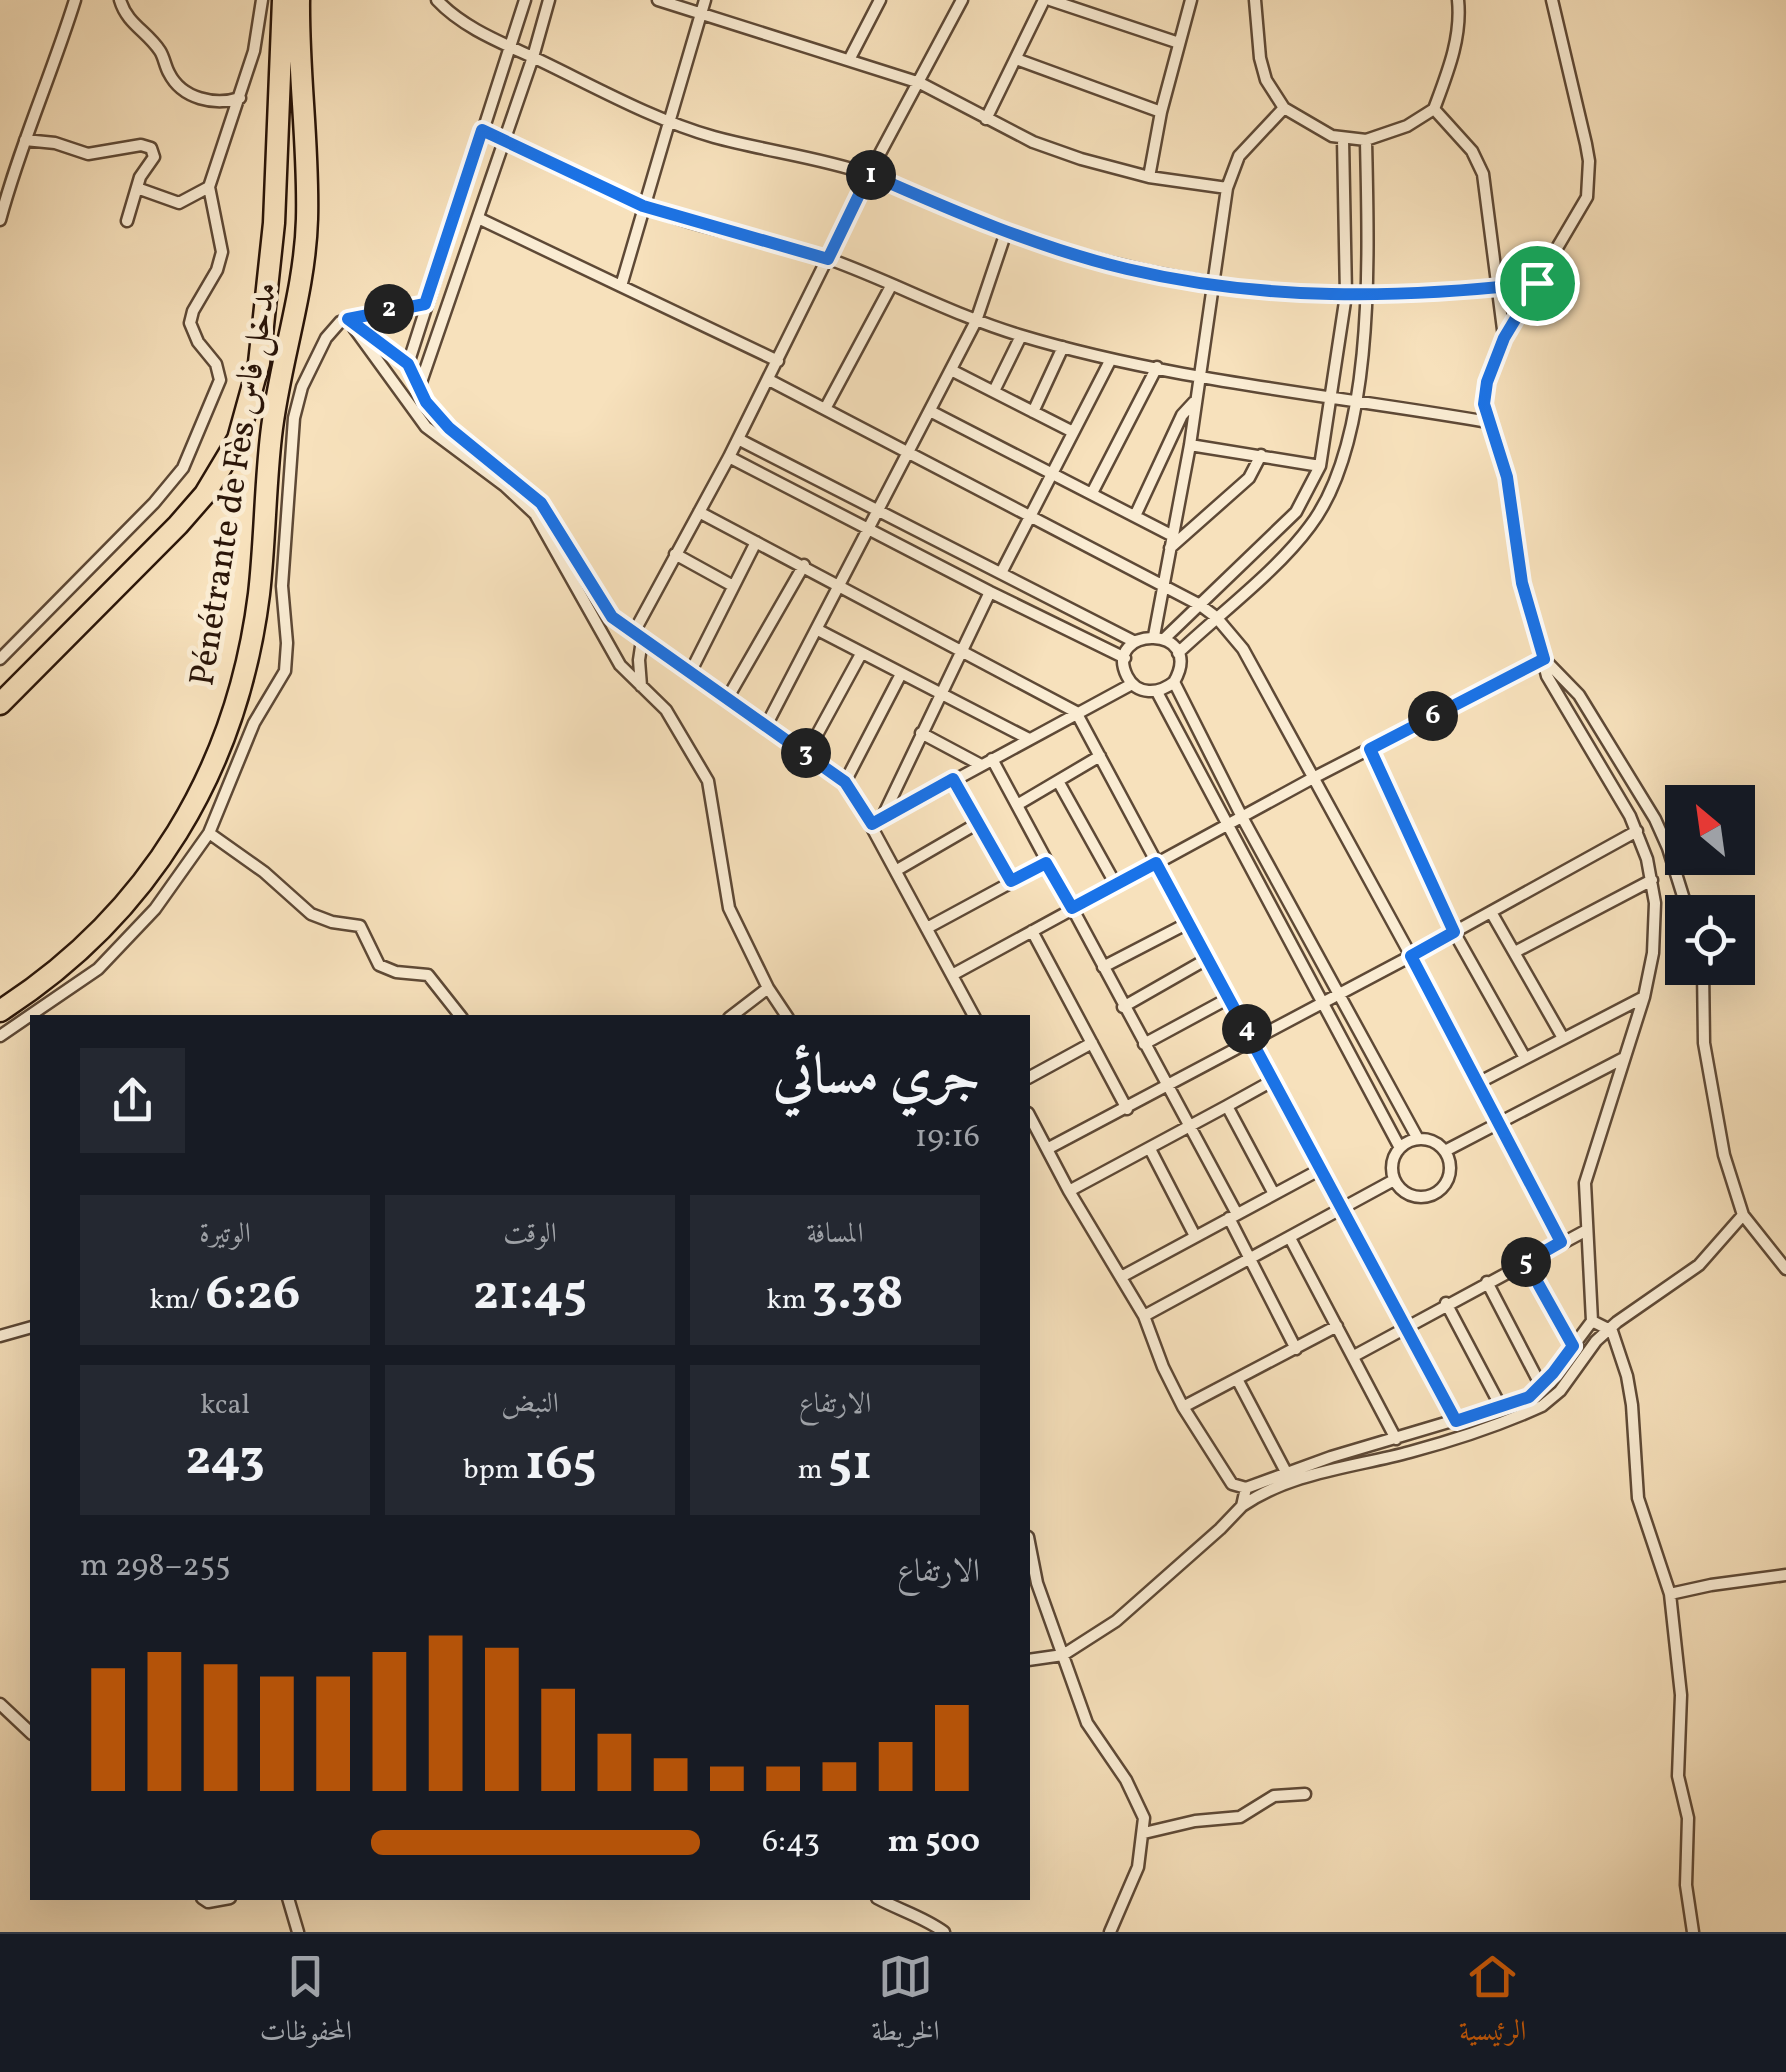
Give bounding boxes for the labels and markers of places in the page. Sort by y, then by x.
pin: 1 [846,150,896,200]
pin [1495,241,1580,326]
pin: 2 [364,284,414,334]
pin: 6 [1408,691,1458,741]
pin: 3 [781,728,831,778]
pin: 4 [1222,1004,1272,1054]
pin: 5 [1501,1237,1551,1287]

